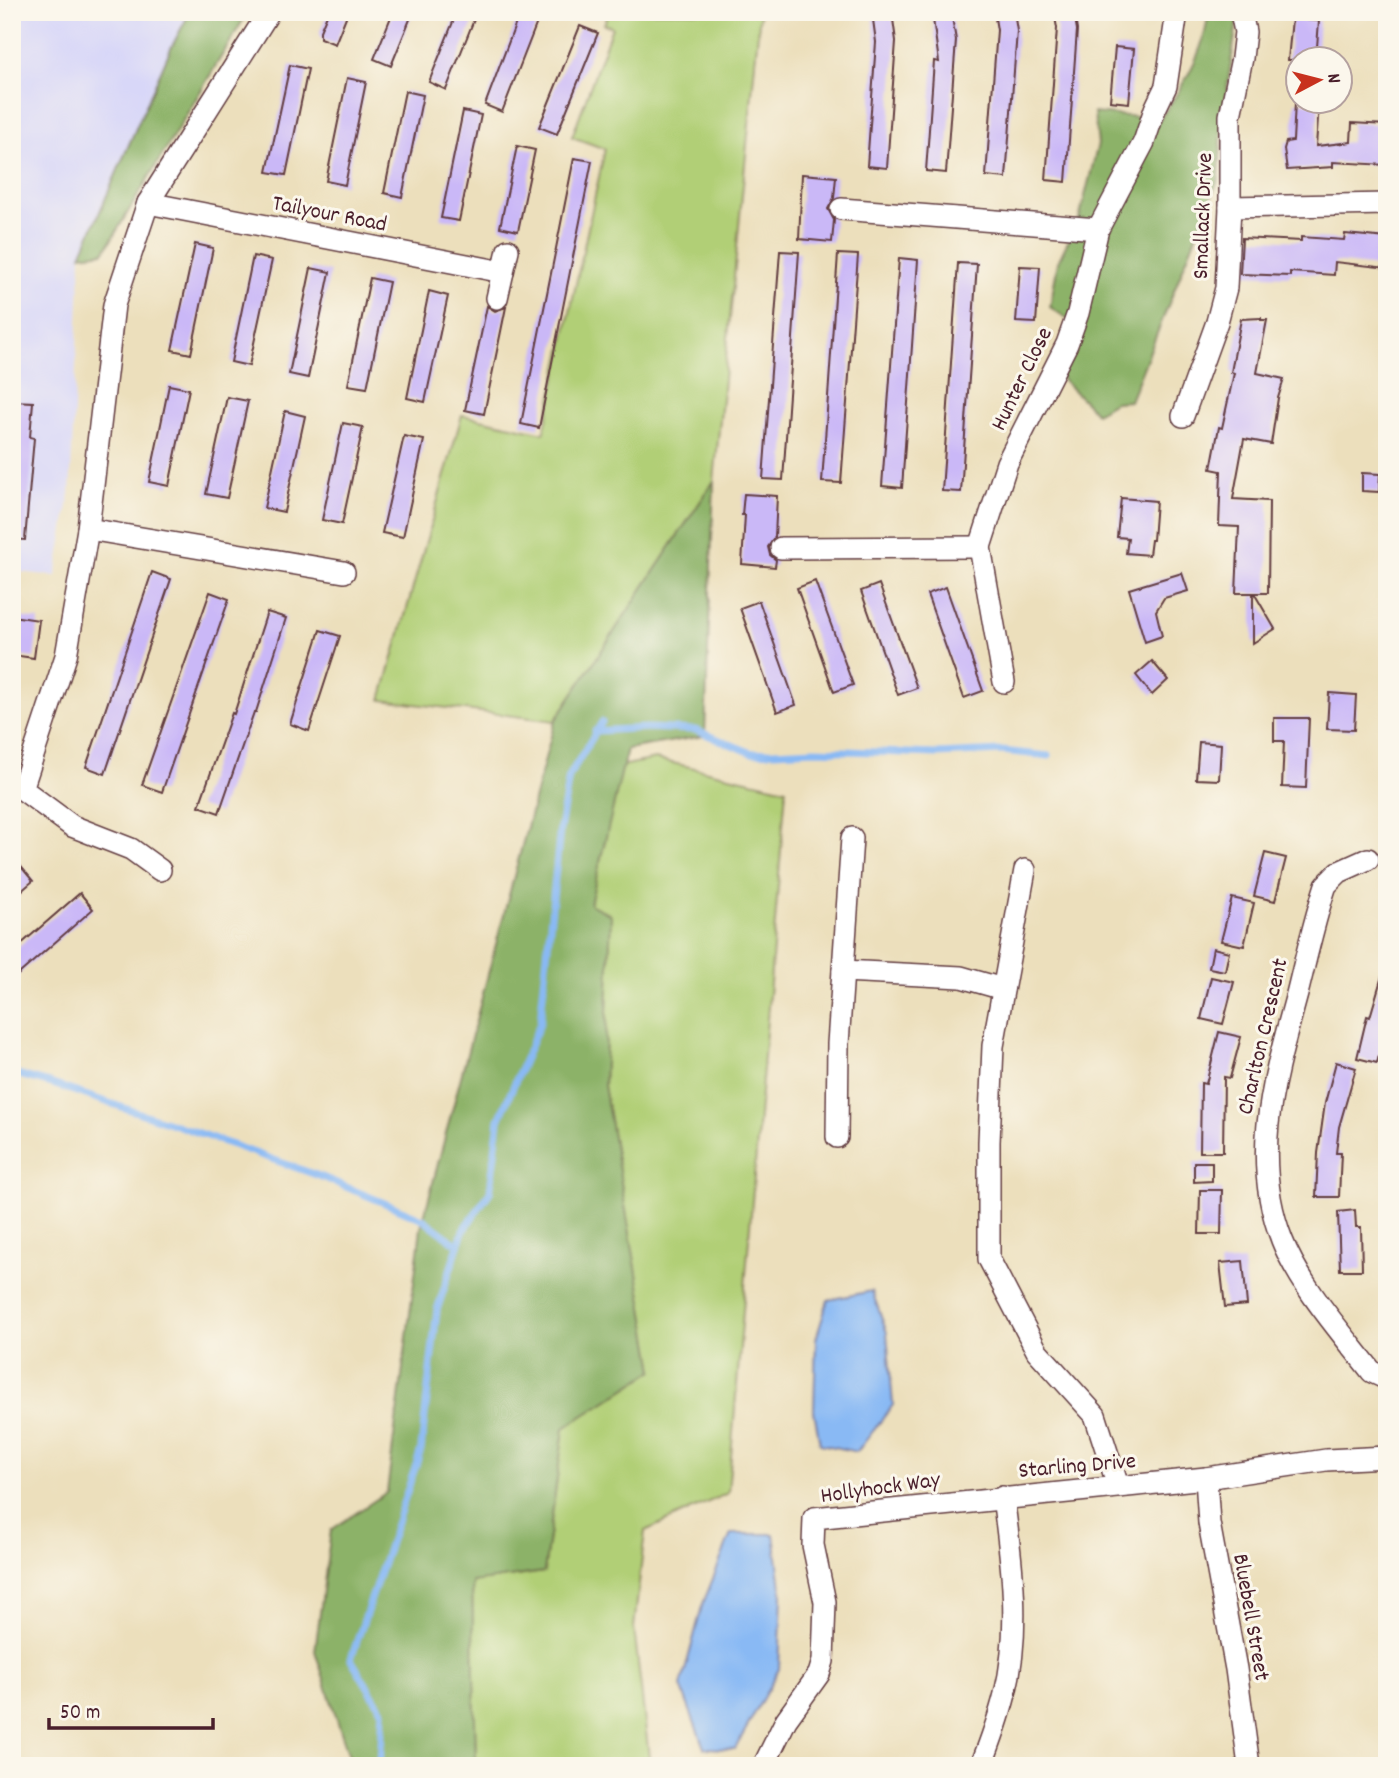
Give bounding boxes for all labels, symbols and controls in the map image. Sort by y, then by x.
north arrow [1284,46,1354,116]
text: N [1318,72,1346,85]
street label: Smallack Drive [1186,152,1223,280]
street label: Tailyour Road [269,188,389,243]
street label: Hunter Close [984,322,1062,437]
street label: Charlton Crescent [1230,955,1298,1118]
street label: Starling Drive [1017,1446,1137,1489]
street label: Hollyhock Way [819,1465,943,1514]
street label: Bluebell Street [1222,1551,1277,1684]
scale bar [49,1687,214,1731]
text: 50 m [60,1699,100,1729]

